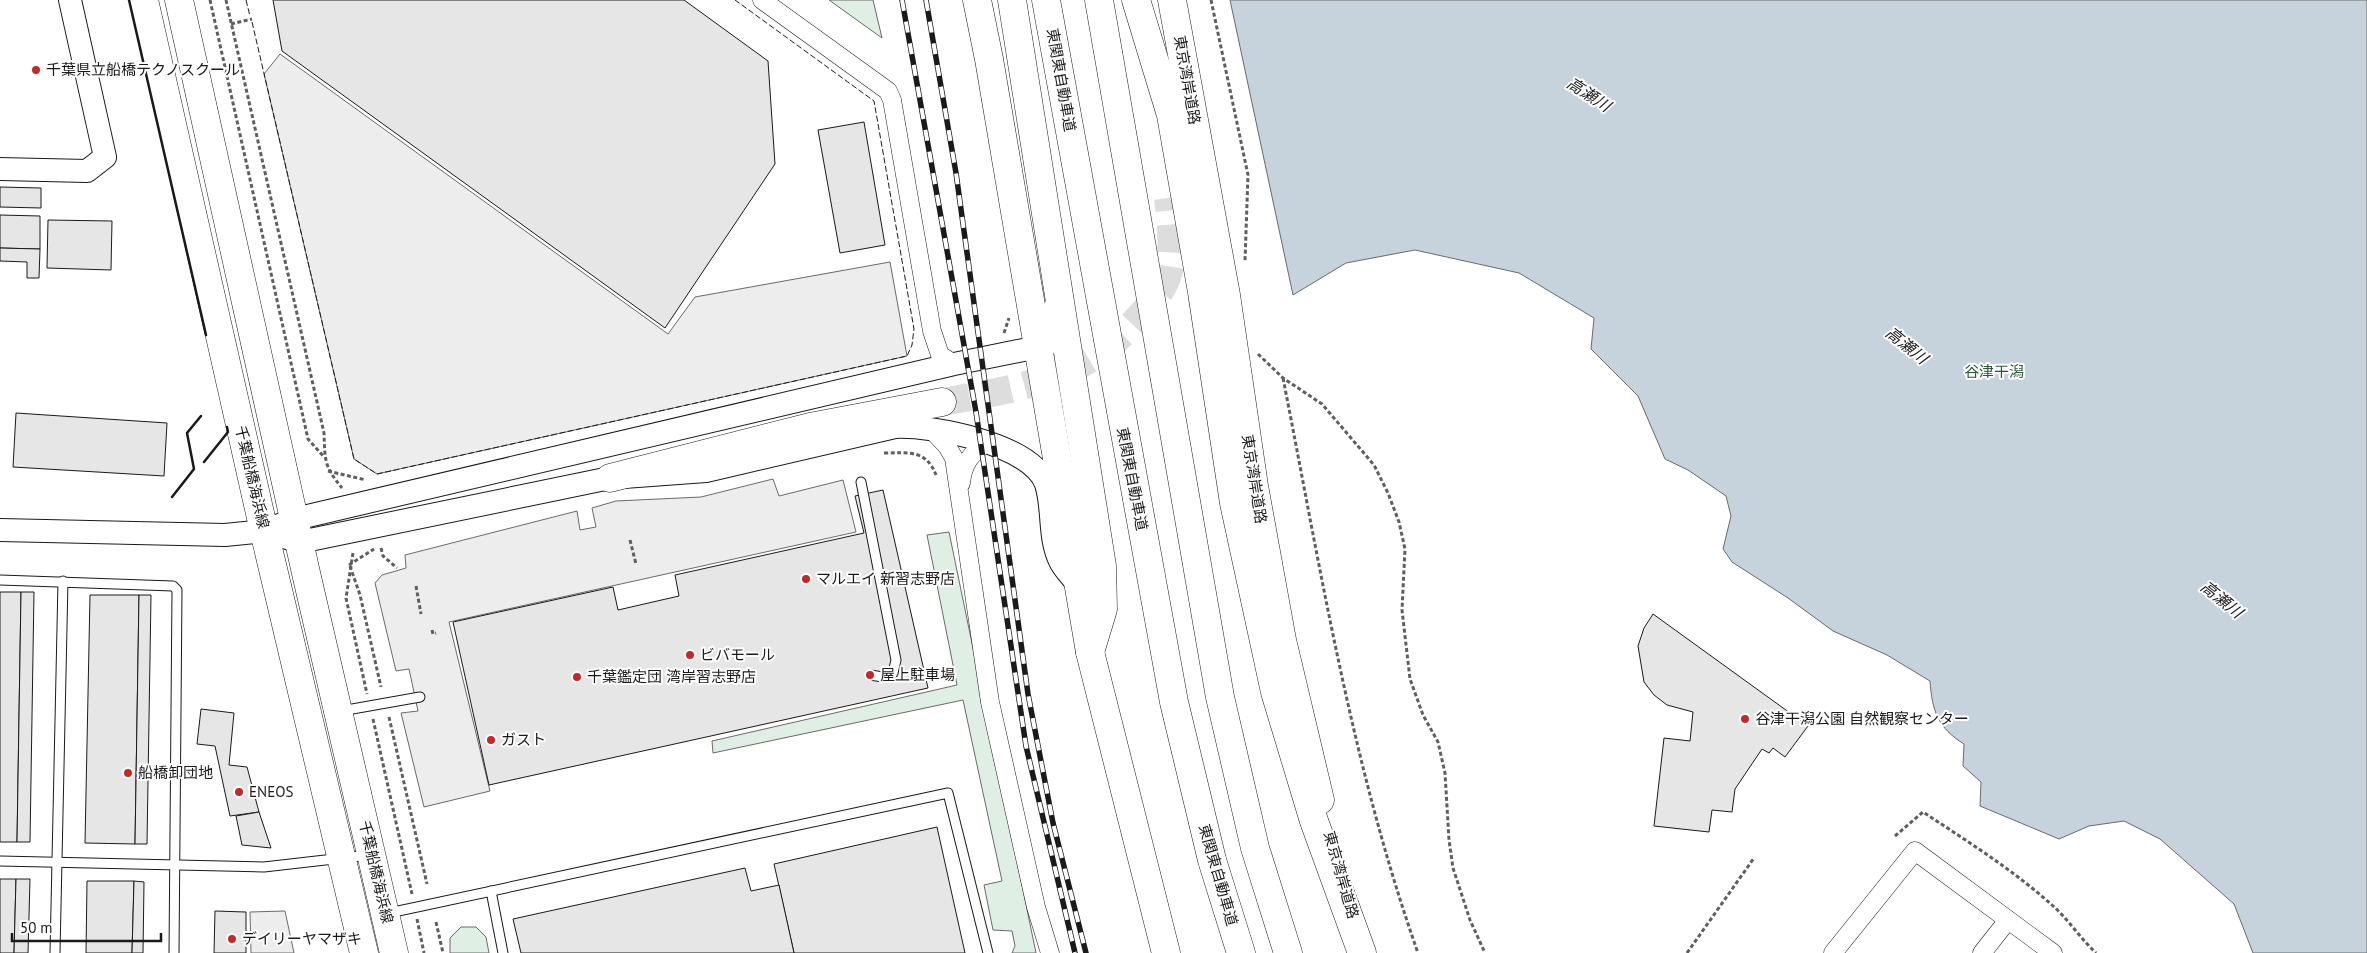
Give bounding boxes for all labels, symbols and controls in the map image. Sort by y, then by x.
street label: 東関東自動車道 [1043,27,1080,133]
street label: 東京湾岸道路 [1170,34,1205,126]
place label: 千葉県立船橋テクノスクール [46,60,240,79]
marker: 千葉県立船橋テクノスクール [30,64,42,76]
water label: 高瀬川 [1563,73,1616,117]
water label: 高瀬川 [1882,322,1933,369]
park label: 谷津干潟 [1964,362,2024,381]
street label: 千葉船橋海浜線 [231,424,274,530]
street label: 東関東自動車道 [1113,426,1152,532]
street label: 東京湾岸道路 [1238,433,1271,525]
place label: マルエイ 新習志野店 [816,569,955,588]
marker: マルエイ 新習志野店 [800,573,812,585]
water label: 高瀬川 [2197,576,2248,623]
place label: ビバモール [700,645,775,664]
marker: ビバモール [684,649,696,661]
place label: 屋上駐車場 [880,665,955,684]
place label: 千葉鑑定団 湾岸習志野店 [587,667,756,686]
marker: 屋上駐車場 [864,669,876,681]
marker: 千葉鑑定団 湾岸習志野店 [571,671,583,683]
place label: 谷津干潟公園 自然観察センター [1755,709,1969,728]
marker: 谷津干潟公園 自然観察センター [1739,713,1751,725]
place label: ガスト [501,730,546,749]
marker: ガスト [485,734,497,746]
place label: 船橋卸団地 [138,763,213,782]
marker: 船橋卸団地 [122,767,134,779]
place label: ENEOS [249,782,293,801]
marker: ENEOS [233,786,245,798]
street label: 千葉船橋海浜線 [355,819,398,925]
street label: 東関東自動車道 [1195,822,1242,928]
street label: 東京湾岸道路 [1320,829,1363,921]
scale bar [12,910,161,942]
text: 50 m [20,918,53,937]
place label: デイリーヤマザキ [242,929,362,948]
marker: デイリーヤマザキ [226,933,238,945]

